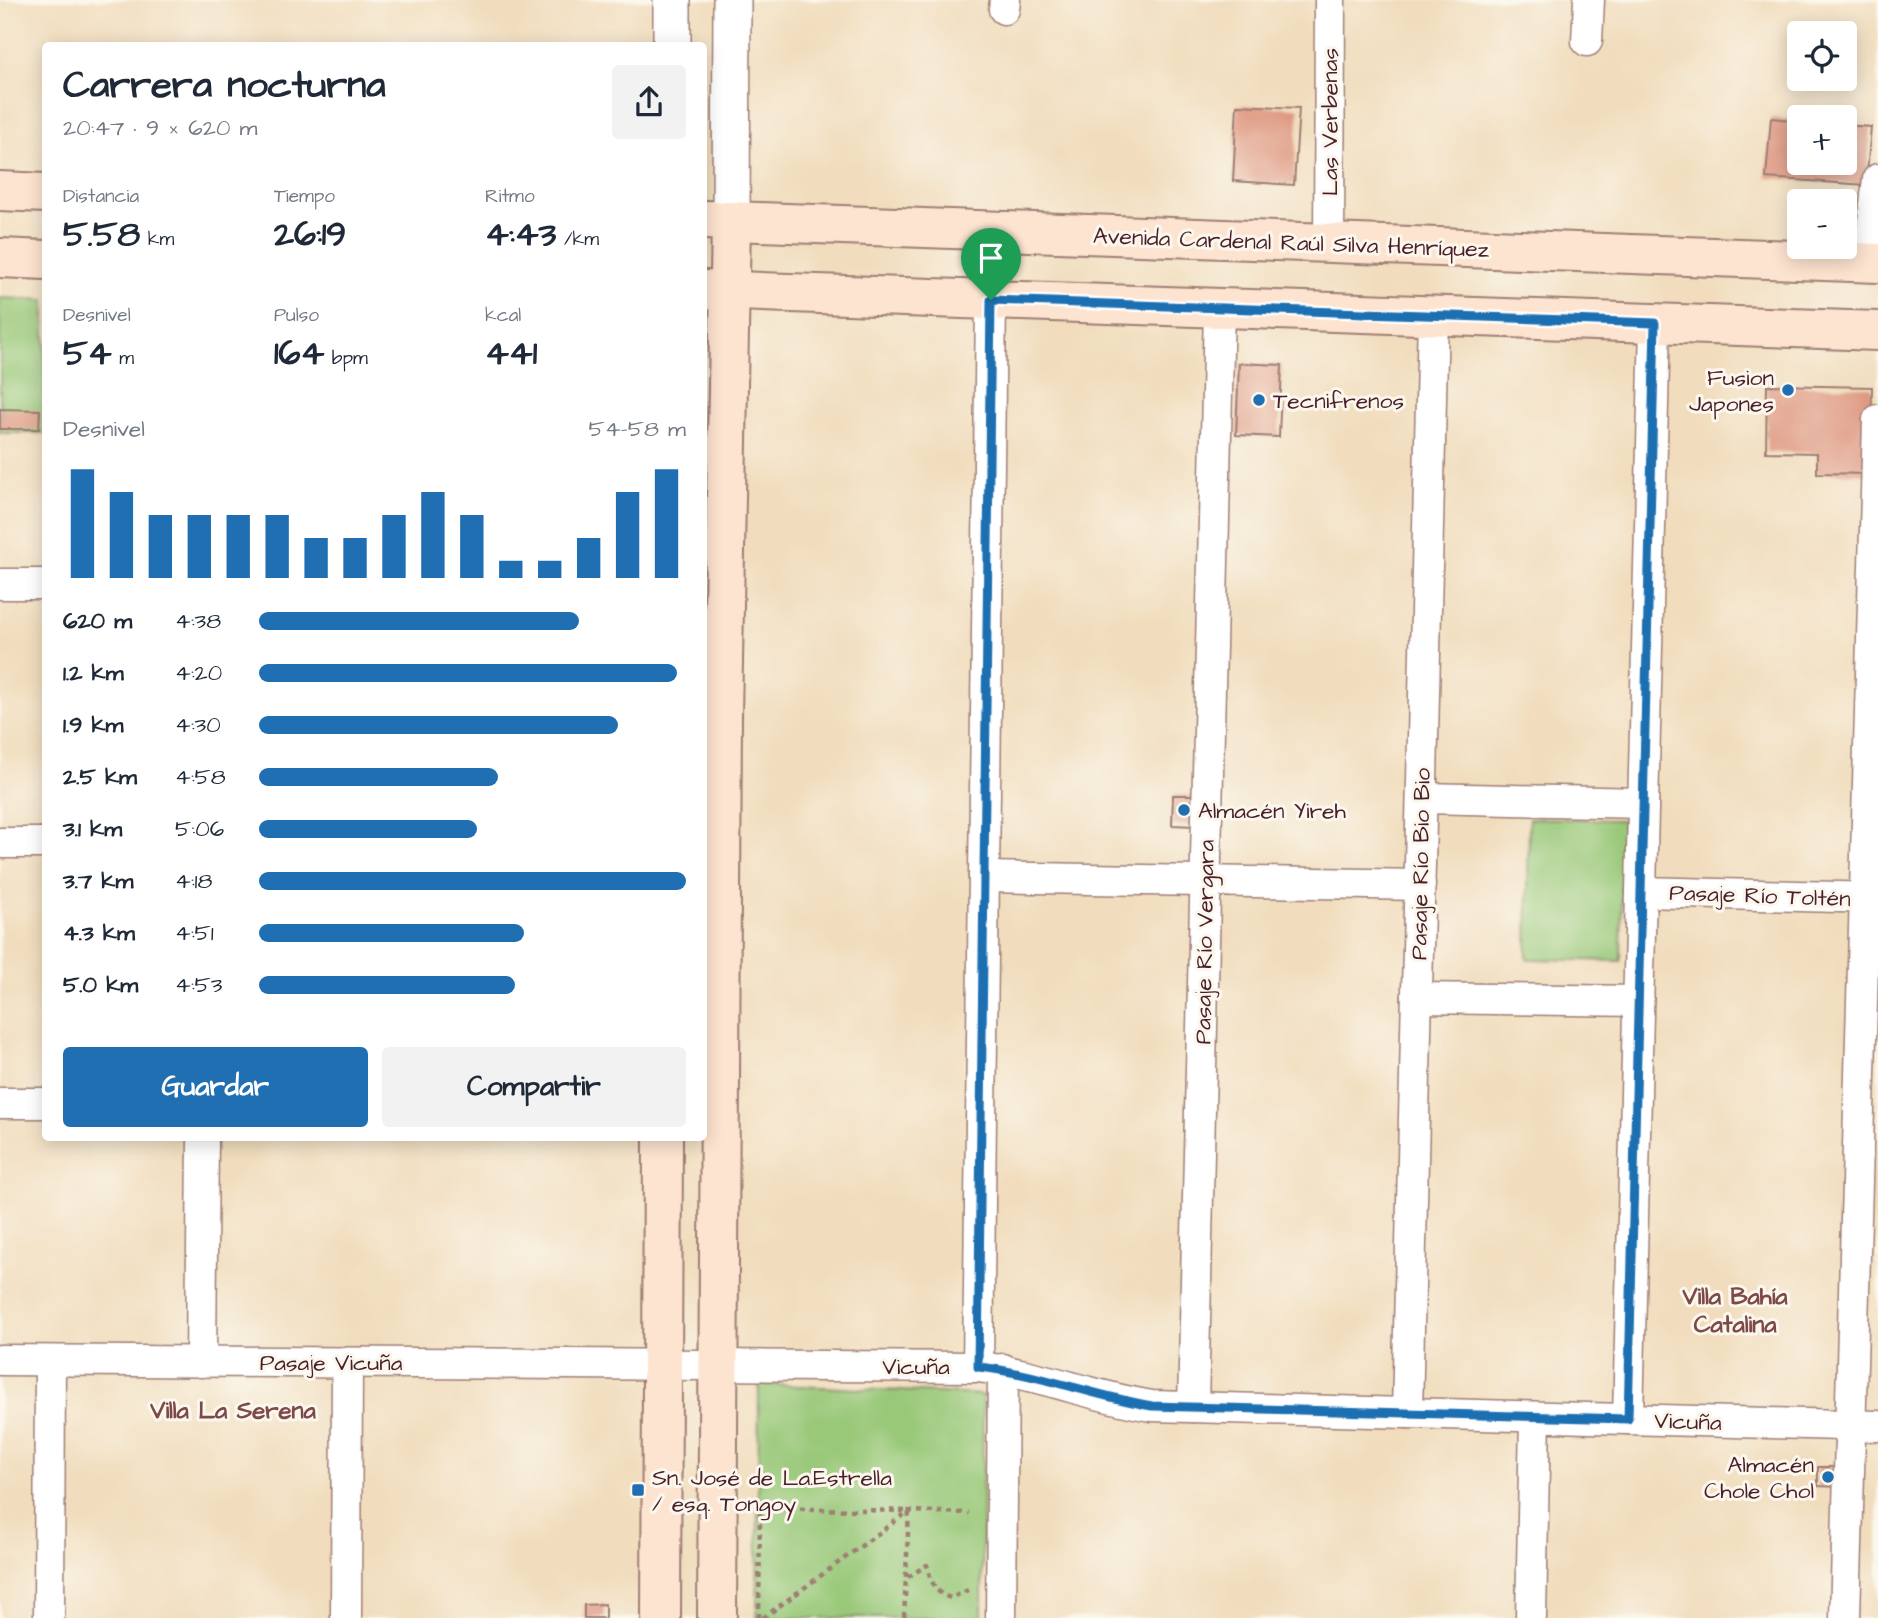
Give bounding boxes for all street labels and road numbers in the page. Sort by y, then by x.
street label: Las Verbenas [1314,48,1346,196]
street label: Avenida Cardenal Raúl Silva Henríquez [1092,220,1490,266]
street label: Pasaje Río Bio Bio [1403,768,1439,960]
street label: Pasaje Río Vergara [1187,839,1224,1045]
street label: Pasaje Río Toltén [1669,877,1851,915]
street label: Pasaje Vicuña [260,1347,403,1379]
street label: Vicuña [882,1351,950,1383]
street label: Vicuña [1654,1405,1722,1439]

